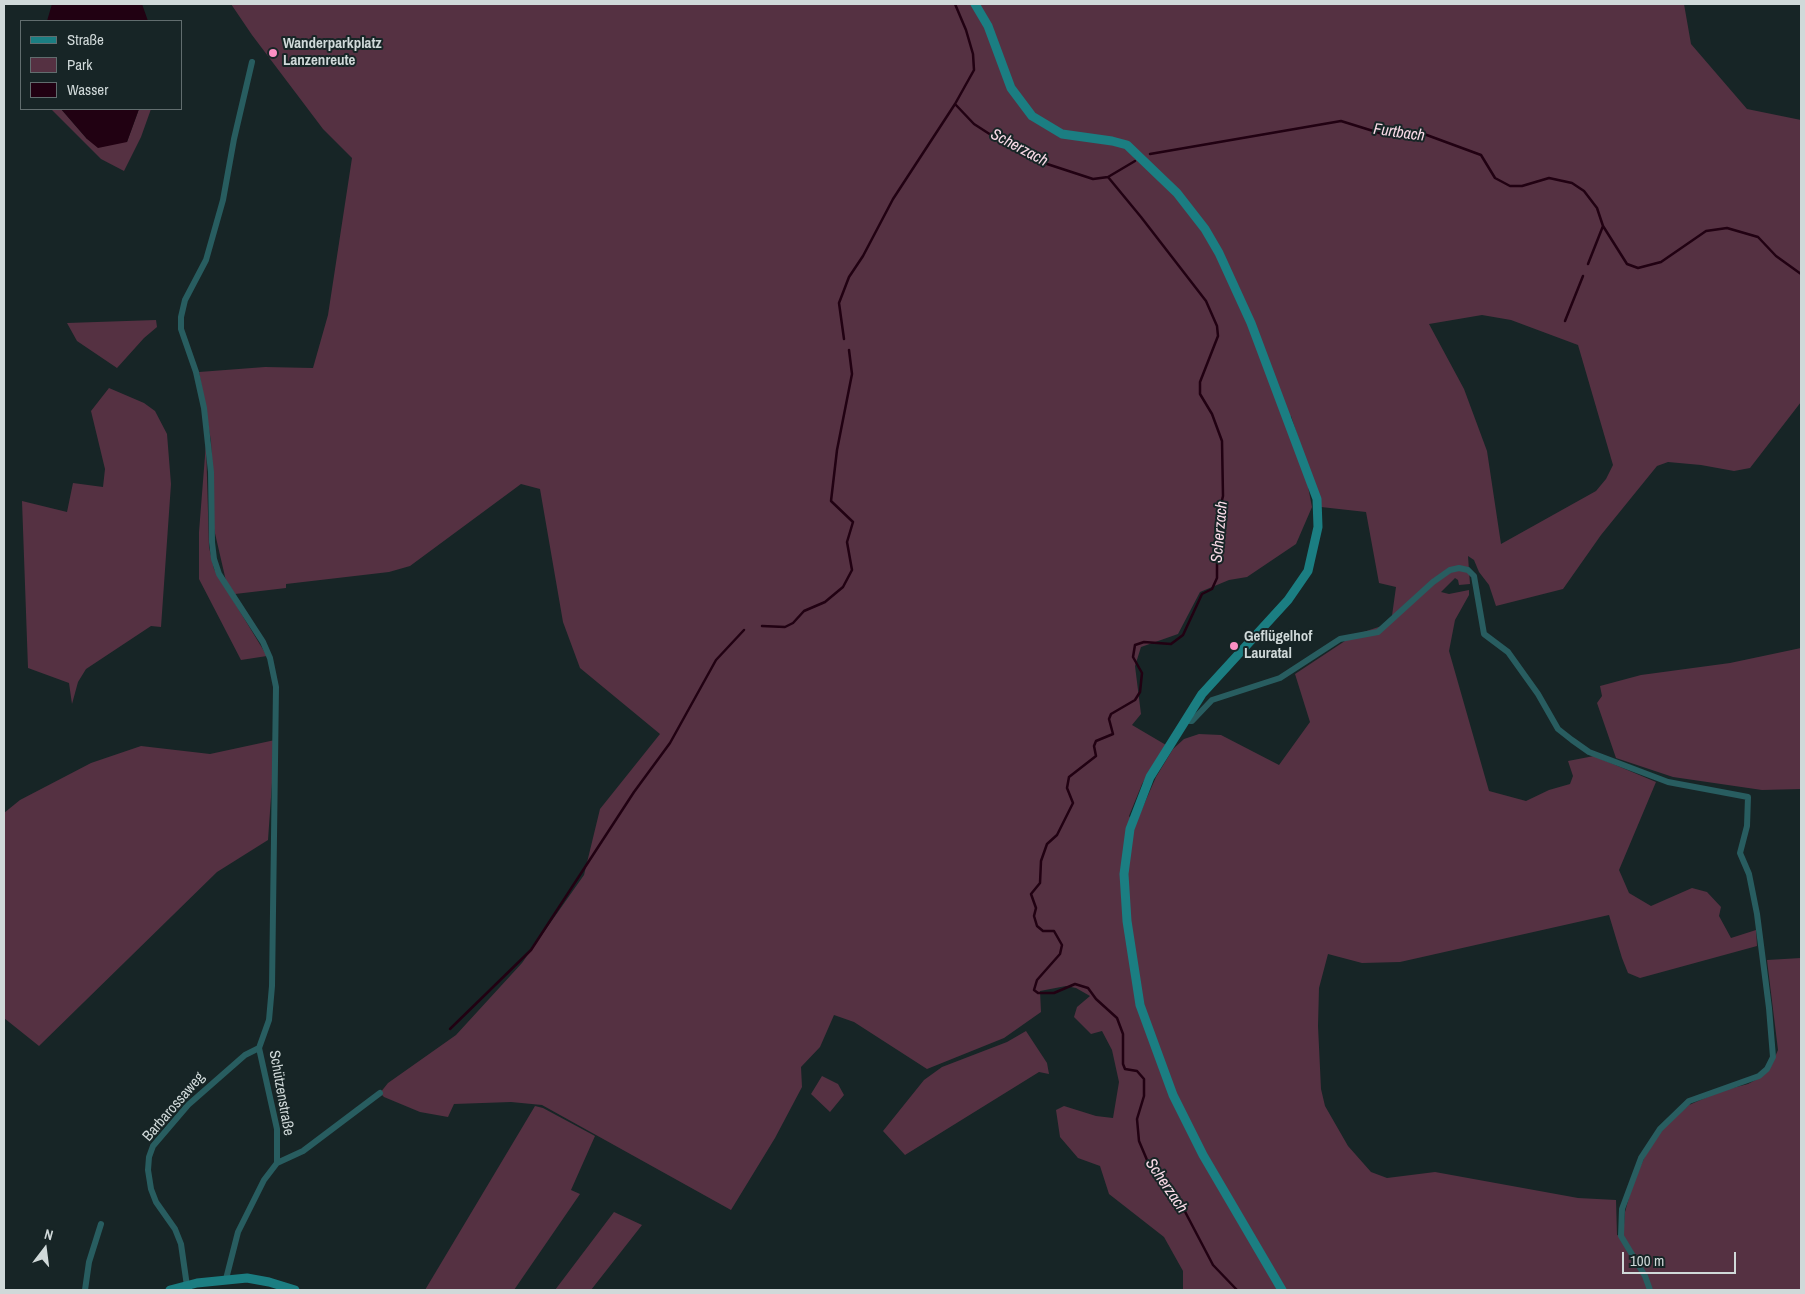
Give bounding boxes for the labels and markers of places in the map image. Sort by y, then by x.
place label: Wanderparkplatz Lanzenreute [283,35,382,70]
marker: Wanderparkplatz Lanzenreute [267,47,279,59]
place label: Geflügelhof Lauratal [1244,628,1312,663]
marker: Geflügelhof Lauratal [1228,640,1240,652]

